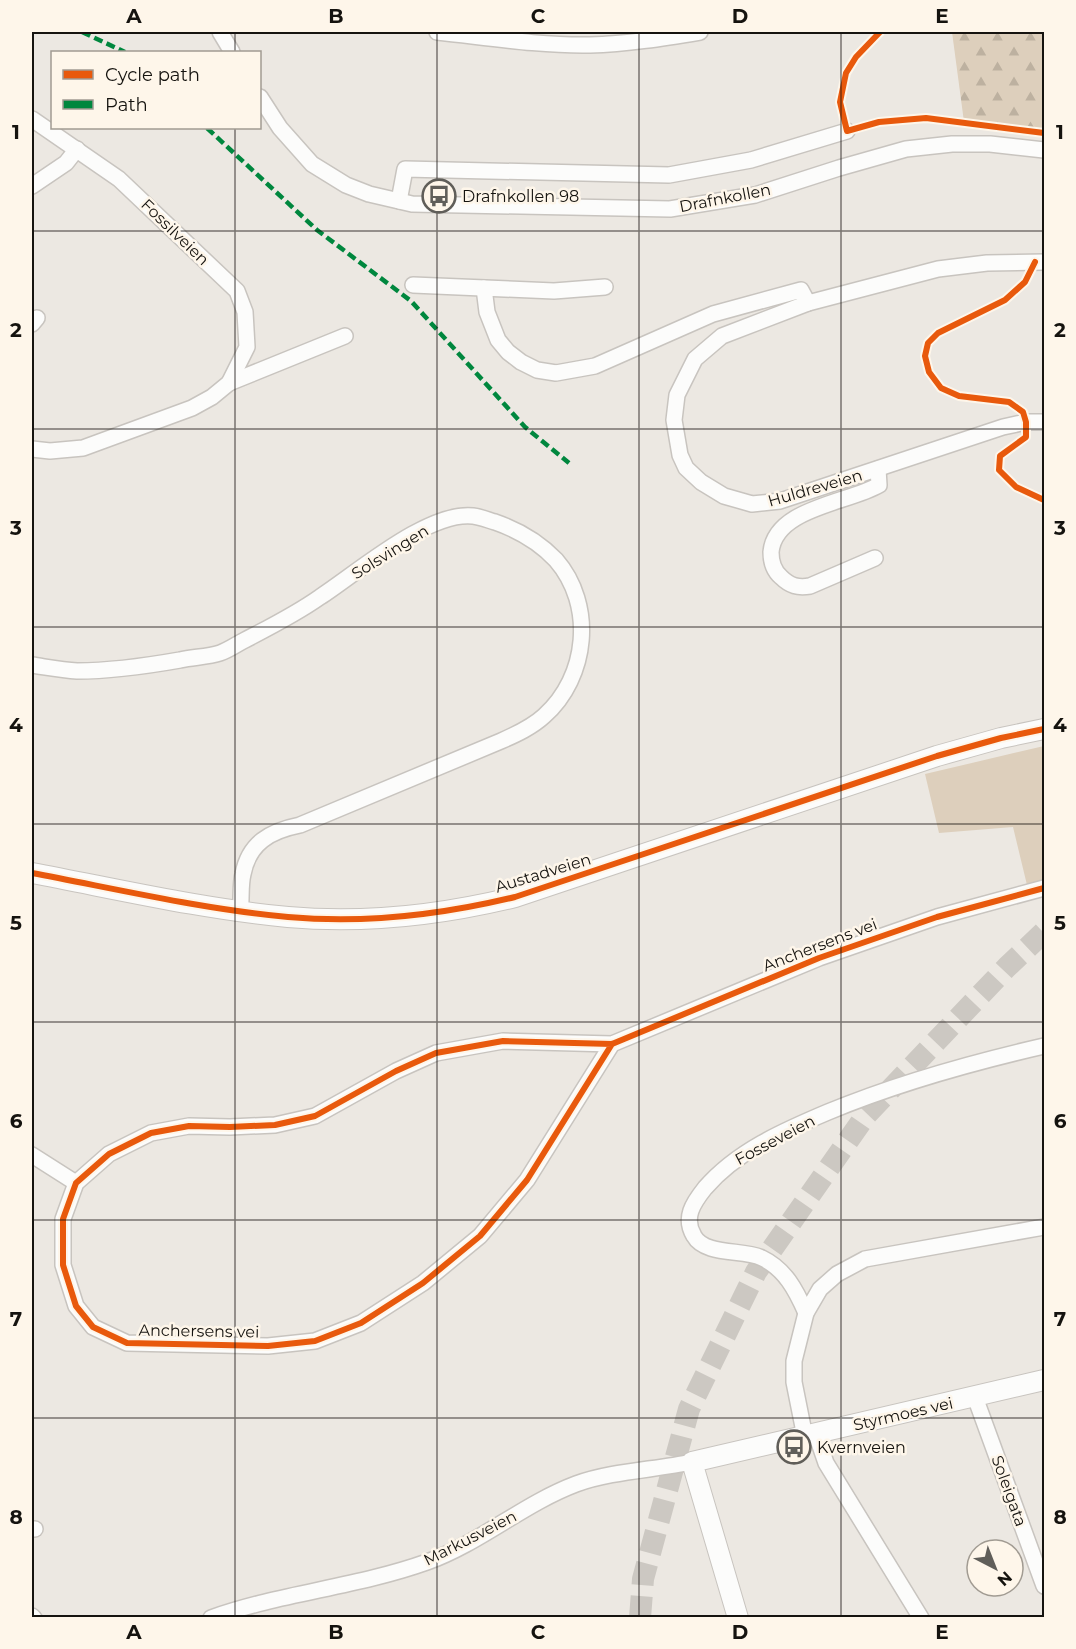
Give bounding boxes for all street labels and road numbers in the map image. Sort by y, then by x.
street label: Drafnkollen [678,180,772,216]
street label: Fossilveien [137,195,213,269]
street label: Huldreveien [766,465,864,511]
street label: Solsvingen [348,521,432,583]
street label: Austadveien [493,849,593,897]
street label: Anchersens vei [760,914,880,976]
street label: Fosseveien [732,1111,818,1169]
street label: Anchersens vei [138,1320,260,1342]
street label: Styrmoes vei [851,1393,955,1435]
street label: Soleigata [987,1453,1031,1529]
street label: Markusveien [420,1506,520,1570]

